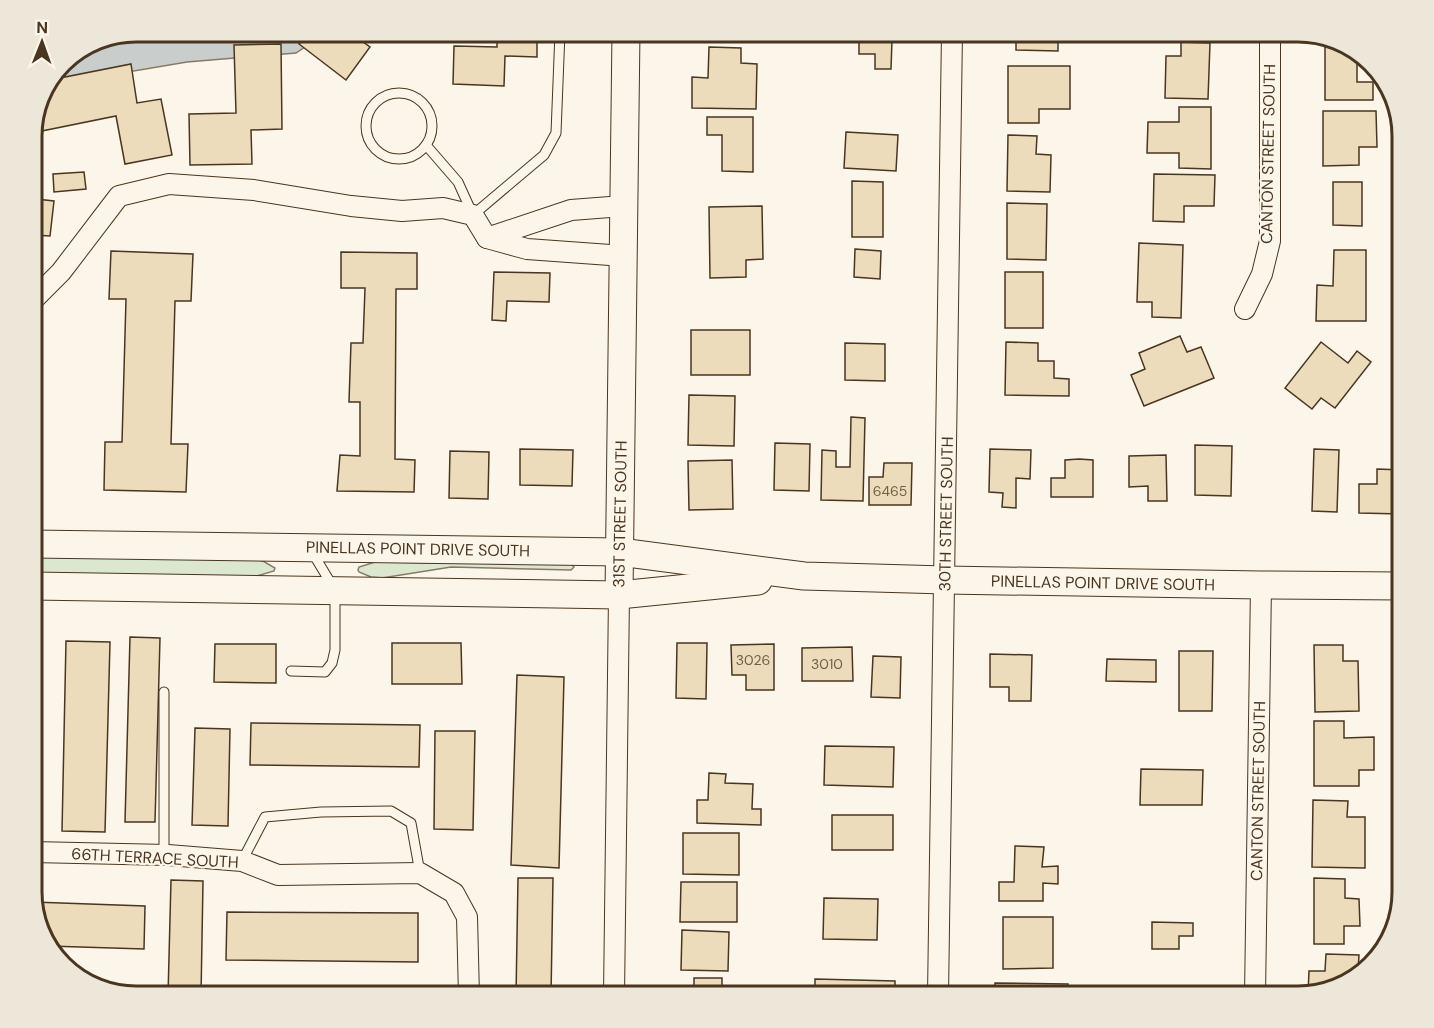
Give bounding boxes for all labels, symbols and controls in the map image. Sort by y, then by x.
north arrow [12,12,72,72]
text: N [36,17,48,38]
street label: CANTON STREET SOUTH [1256,64,1280,244]
street label: 30TH STREET SOUTH [934,436,958,592]
street label: 31ST STREET SOUTH [608,440,632,588]
house number: 6465 [873,482,907,500]
street label: PINELLAS POINT DRIVE SOUTH [306,537,530,561]
street label: PINELLAS POINT DRIVE SOUTH [991,571,1215,595]
house number: 3026 [736,651,770,669]
house number: 3010 [811,655,843,673]
street label: CANTON STREET SOUTH [1246,701,1270,881]
street label: 66TH TERRACE SOUTH [71,843,239,873]

